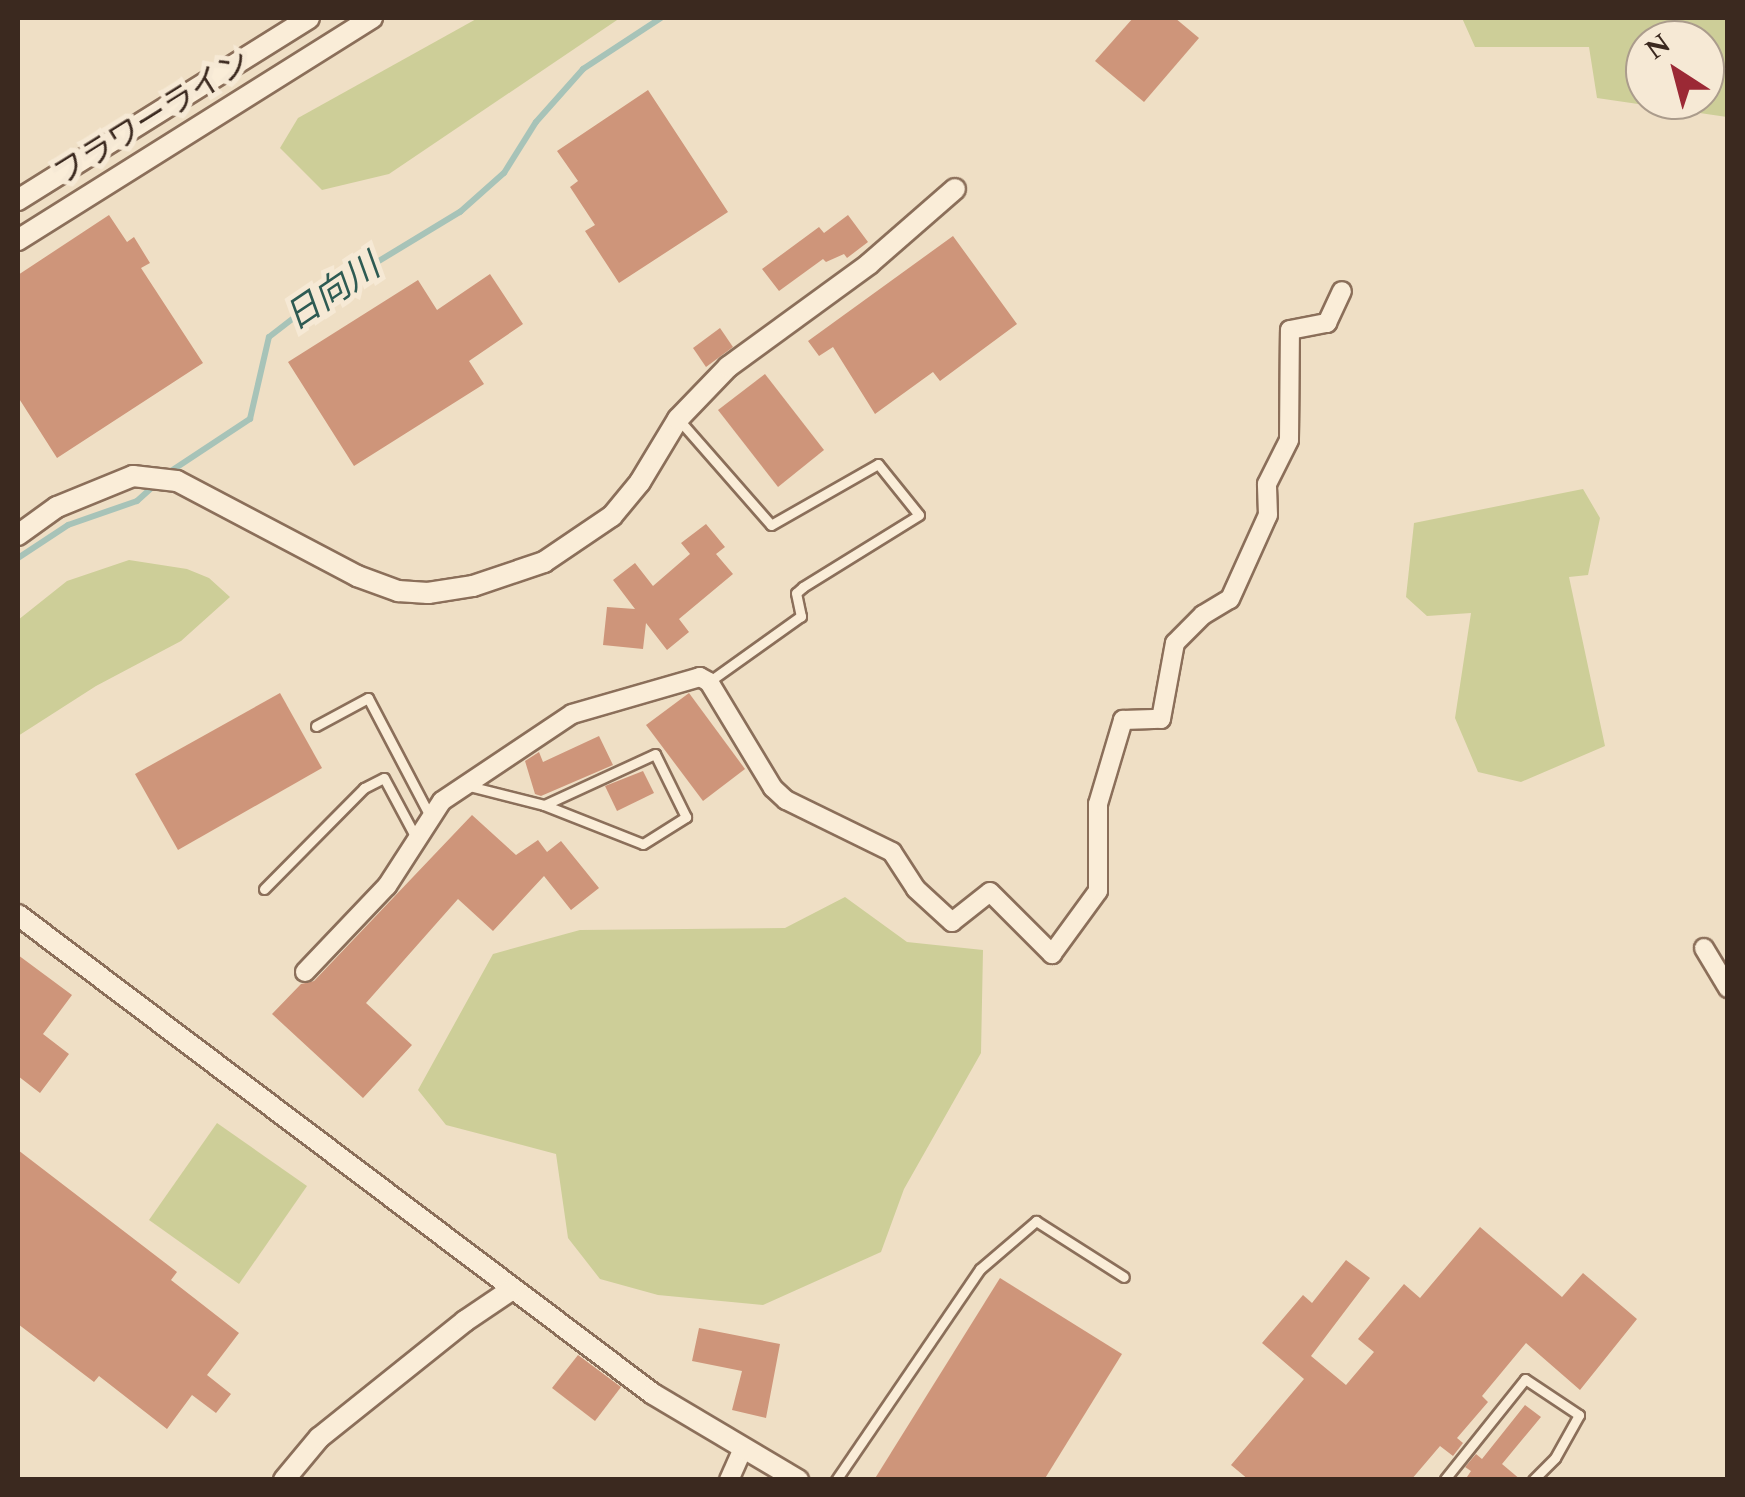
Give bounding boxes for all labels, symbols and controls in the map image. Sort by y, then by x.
north arrow [1625,20,1725,120]
text: N [1636,23,1680,71]
street label: フラワーライン [48,43,258,195]
water label: 日向川 [278,246,388,340]

